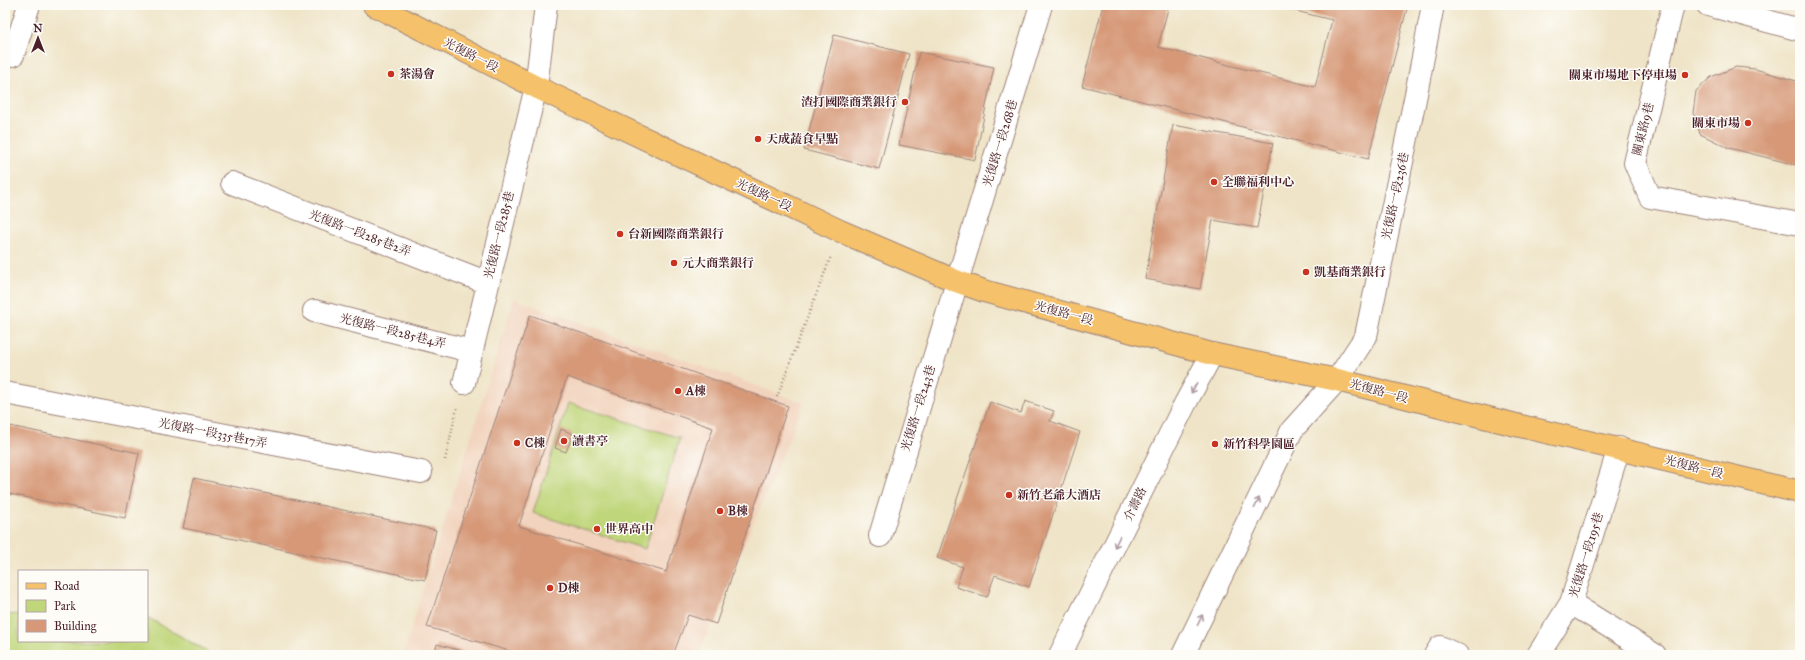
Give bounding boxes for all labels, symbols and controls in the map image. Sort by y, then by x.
north arrow [18,18,58,58]
text: N [33,22,43,35]
street label: 光復路一段 [441,35,501,75]
place label: 茶湯會 [399,67,435,81]
place label: 關東市場地下停車場 [1569,68,1677,82]
marker: 茶湯會 [386,69,396,79]
marker: 關東市場地下停車場 [1680,70,1690,80]
place label: 渣打國際商業銀行 [801,95,897,109]
marker: 渣打國際商業銀行 [900,97,910,107]
street label: 光復路一段268巷 [980,98,1020,188]
street label: 關東路9巷 [1630,101,1656,157]
place label: 關東市場 [1692,116,1740,130]
marker: 關東市場 [1743,118,1753,128]
place label: 天成蔬食早點 [766,132,838,146]
marker: 天成蔬食早點 [753,134,763,144]
street label: 光復路一段236巷 [1379,151,1411,241]
place label: 全聯福利中心 [1222,175,1294,189]
street label: 光復路一段 [734,176,794,214]
marker: 全聯福利中心 [1209,177,1219,187]
street label: 光復路一段285巷 [481,190,517,280]
street label: 光復路一段285巷2弄 [307,207,413,259]
place label: 台新國際商業銀行 [628,227,724,241]
marker: 台新國際商業銀行 [615,229,625,239]
place label: 元大商業銀行 [682,256,754,270]
marker: 元大商業銀行 [669,258,679,268]
place label: 凱基商業銀行 [1314,265,1386,279]
marker: 凱基商業銀行 [1301,267,1311,277]
street label: 光復路一段 [1033,298,1095,328]
street label: 光復路一段285巷4弄 [339,311,447,351]
street label: 光復路一段243巷 [898,363,938,453]
street label: 光復路一段 [1348,376,1410,406]
one-way arrow [1189,382,1197,394]
place label: A棟 [685,384,706,398]
marker: A棟 [673,386,683,396]
street label: 光復路一段335巷17弄 [158,416,268,450]
place label: 讀書亭 [572,434,608,448]
place label: C棟 [525,436,545,450]
marker: 讀書亭 [559,436,569,446]
place label: 新竹科學園區 [1223,437,1295,451]
marker: C棟 [512,438,522,448]
marker: 新竹科學園區 [1210,439,1220,449]
street label: 光復路一段 [1663,453,1725,481]
street label: 介壽路 [1121,485,1149,523]
place label: 新竹老爺大酒店 [1017,488,1101,502]
marker: 新竹老爺大酒店 [1004,490,1014,500]
one-way arrow [1253,497,1261,509]
place label: B棟 [728,504,748,518]
marker: B棟 [715,506,725,516]
street label: 光復路一段195巷 [1566,511,1606,599]
place label: 世界高中 [605,522,653,536]
marker: 世界高中 [592,524,602,534]
one-way arrow [1112,536,1120,548]
legend [18,570,148,642]
text: Road [54,579,80,593]
place label: D棟 [558,581,579,595]
marker: D棟 [545,583,555,593]
text: Park [54,599,76,613]
one-way arrow [1197,614,1204,626]
text: Building [54,619,97,634]

